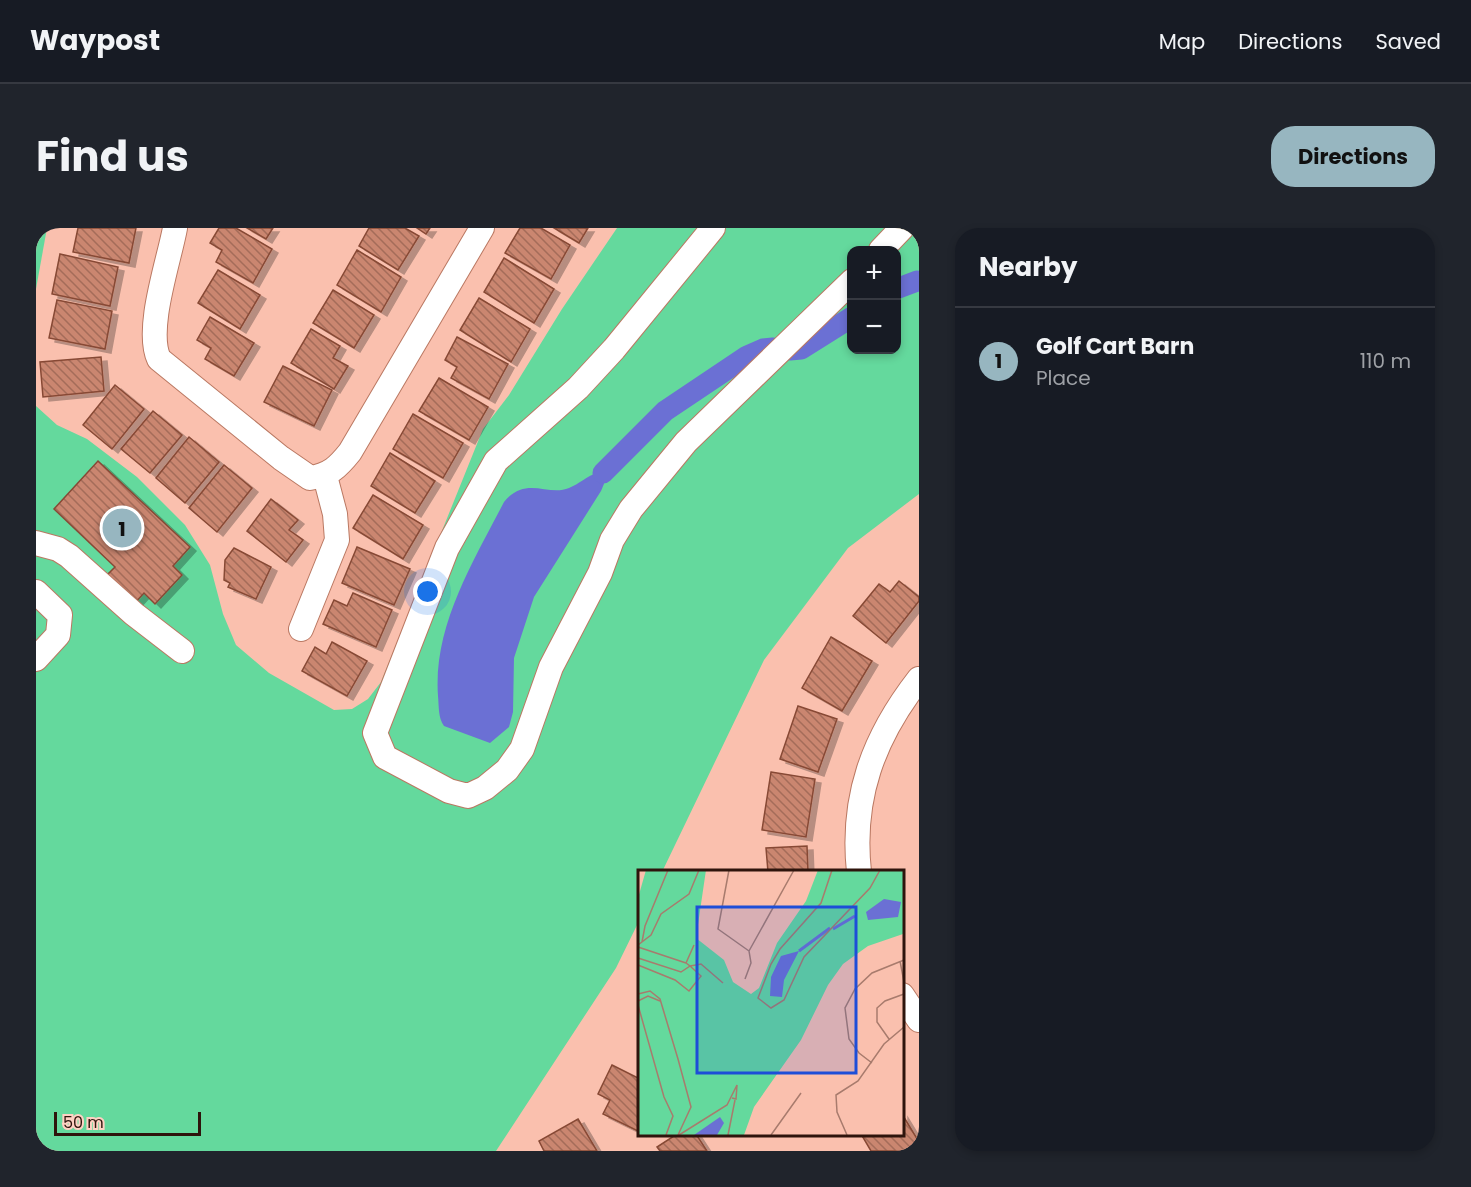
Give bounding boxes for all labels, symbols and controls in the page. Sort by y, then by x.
text: Waypost [30,21,160,60]
text: Map [1159,27,1205,56]
text: Directions [1238,27,1342,56]
text: Saved [1375,27,1441,56]
button: Directions [1271,126,1435,187]
text: Find us [36,127,189,186]
map controls [847,246,901,354]
button: + [847,246,901,300]
text: Nearby [979,249,1077,285]
button: − [847,300,901,354]
text: Golf Cart Barn [1036,331,1194,362]
text: 1 [995,347,1002,375]
text: 110 m [1360,347,1411,375]
text: Place [1036,364,1091,392]
pin: 1 [102,506,142,550]
your location [413,577,442,606]
inset map [638,870,904,1136]
scale bar [54,1109,201,1136]
text: 50 m [63,1111,104,1134]

